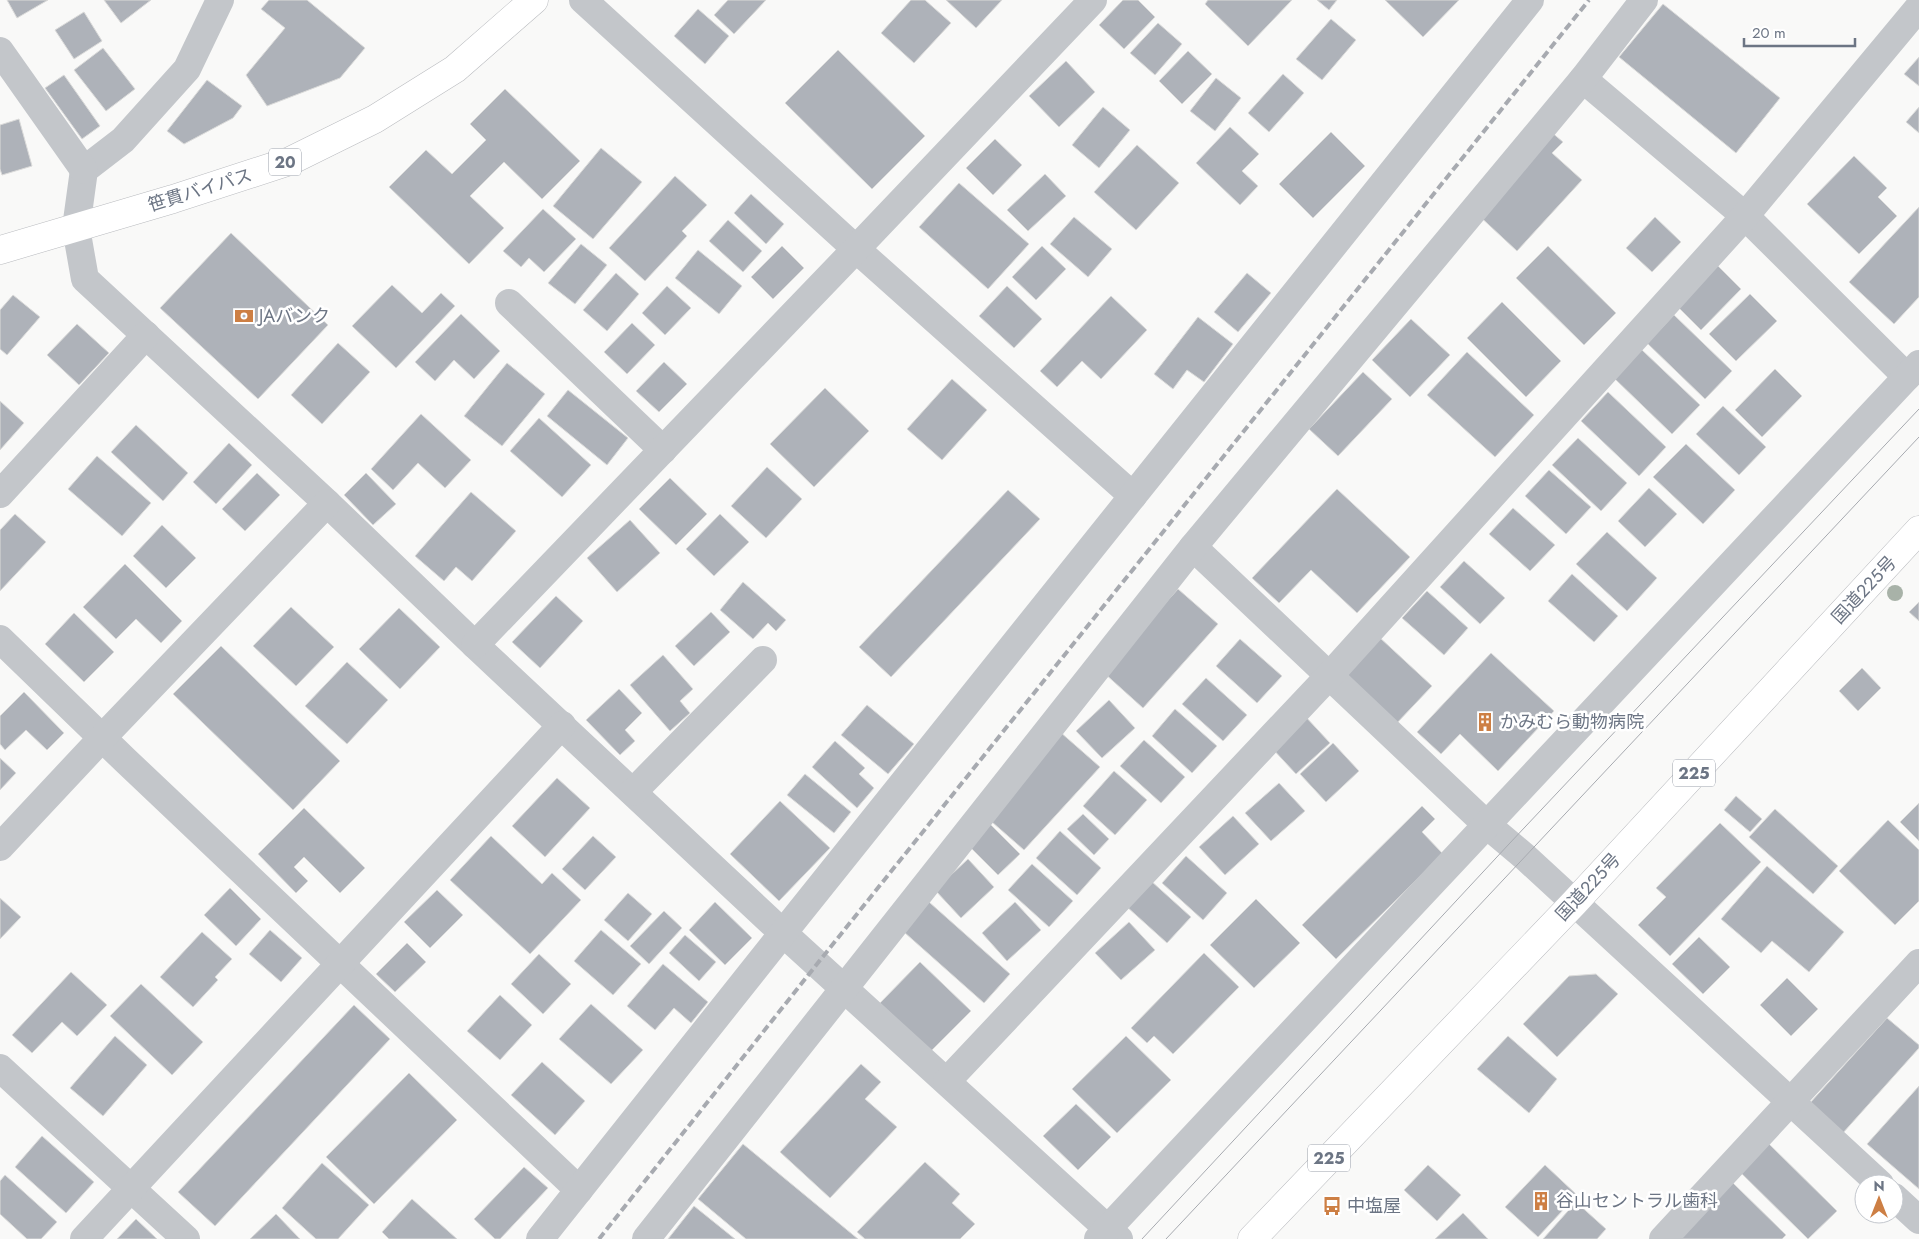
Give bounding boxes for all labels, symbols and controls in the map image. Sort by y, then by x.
scale bar [1744,15,1855,47]
text: 20 m [1752,22,1786,44]
road number: 20 [269,148,301,176]
street label: 笹貫バイパス [145,162,255,218]
place label: JAバンク [257,303,330,329]
bank icon: JAバンク [233,305,255,327]
street label: 国道225号 [1826,550,1902,630]
place label: かみむら動物病院 [1500,709,1644,735]
building icon: かみむら動物病院 [1474,711,1496,733]
road number: 225 [1673,760,1715,786]
street label: 国道225号 [1550,847,1626,927]
road number: 225 [1308,1144,1350,1172]
north arrow [1854,1174,1904,1224]
text: N [1873,1176,1885,1196]
place label: 谷山セントラル歯科 [1556,1188,1718,1214]
building icon: 谷山セントラル歯科 [1530,1190,1552,1212]
place label: 中塩屋 [1347,1193,1401,1219]
bus stop icon: 中塩屋 [1321,1195,1343,1217]

